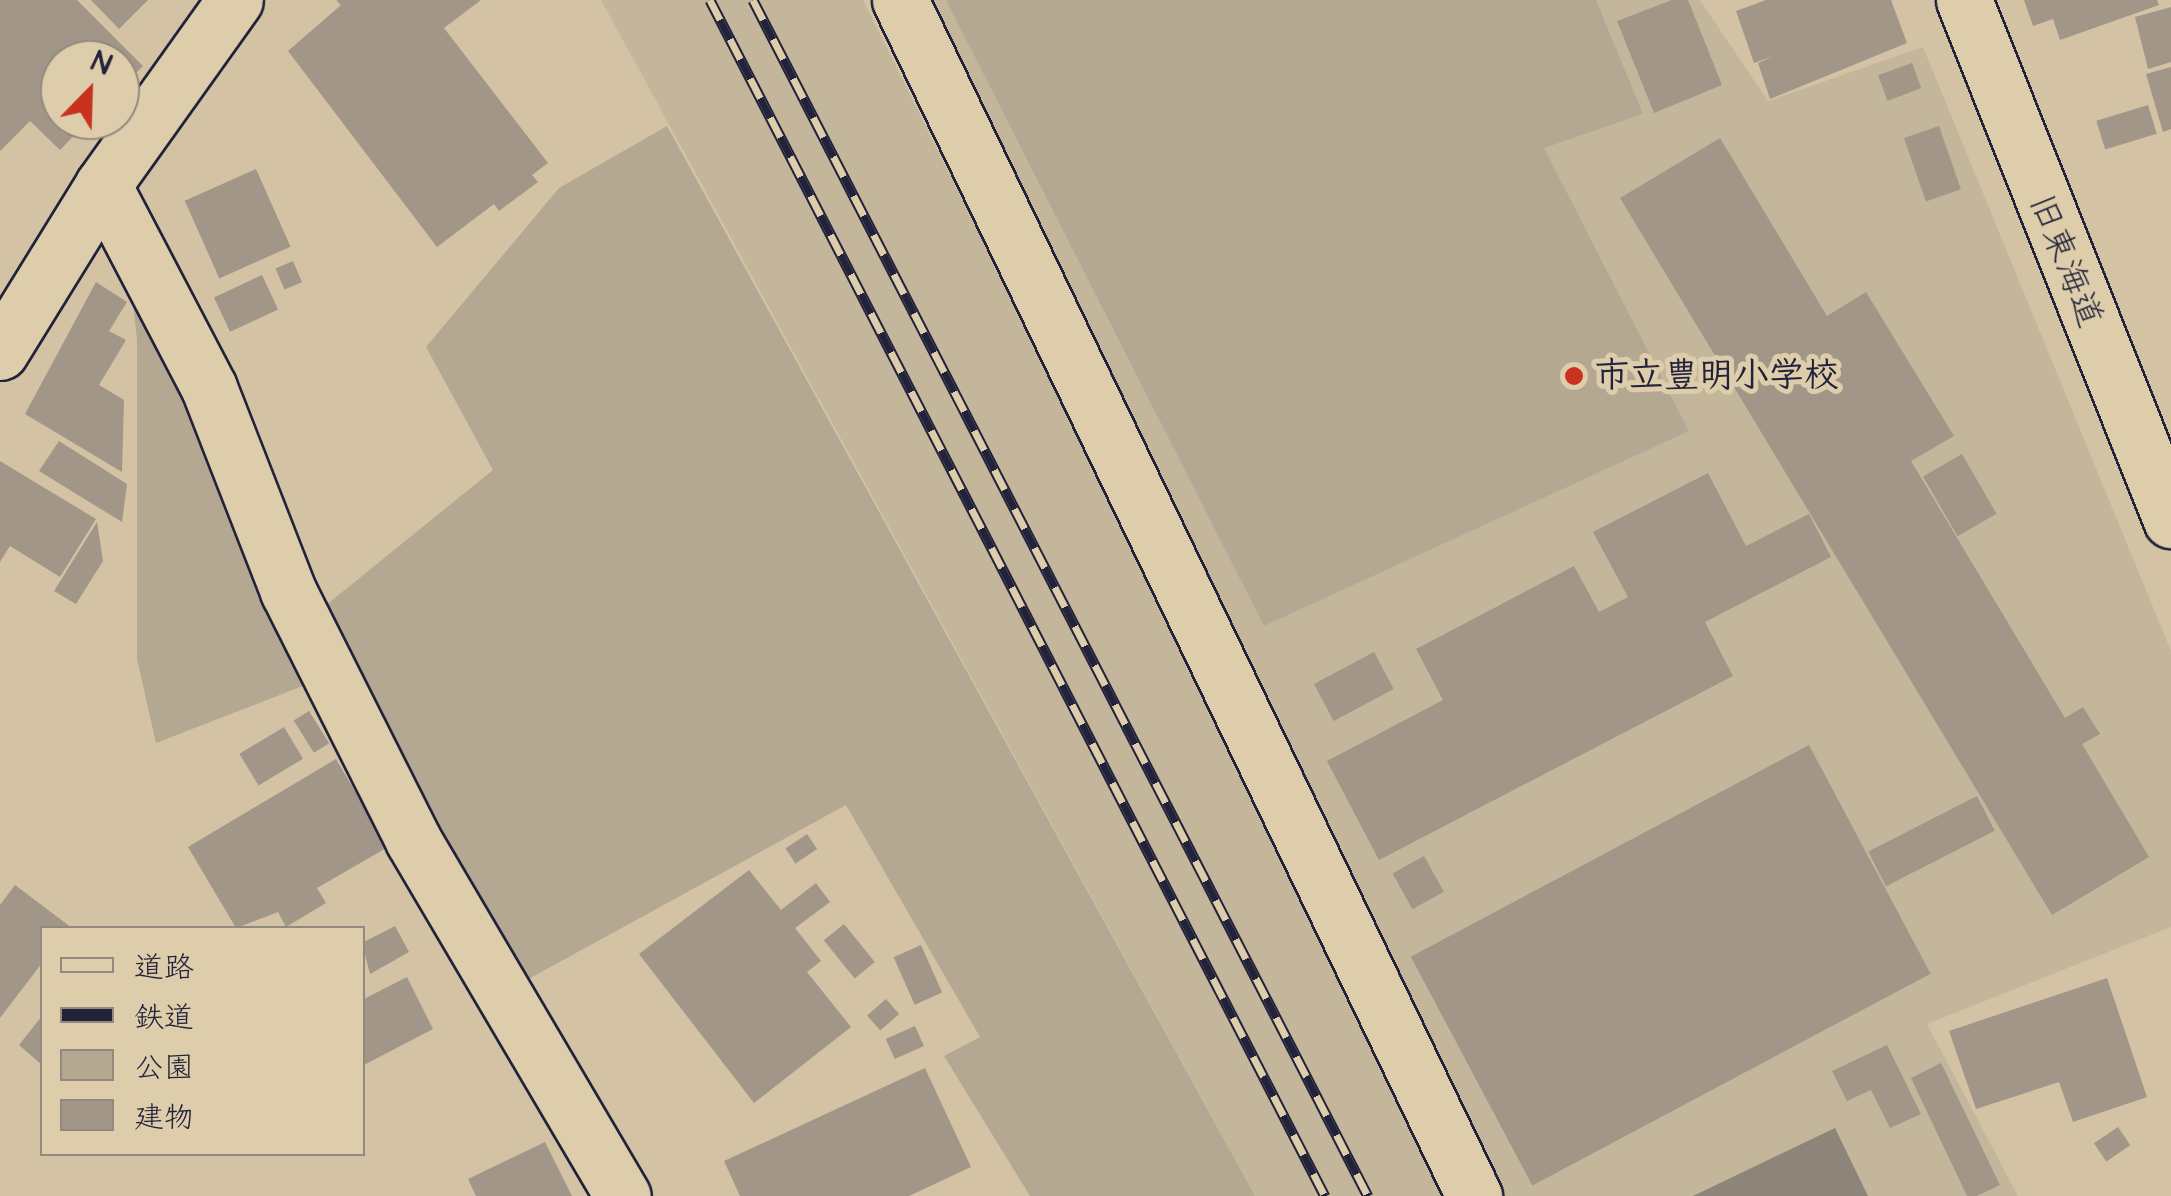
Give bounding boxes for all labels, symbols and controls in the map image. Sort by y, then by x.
north arrow [40,40,140,140]
text: N [85,42,117,85]
street label: 旧東海道 [2019,188,2111,334]
place label: 市立豊明小学校 [1594,355,1839,397]
marker: 市立豊明小学校 [1563,365,1585,387]
legend [40,926,365,1156]
text: 道路 [134,947,194,989]
text: 鉄道 [134,997,194,1039]
text: 公園 [134,1047,194,1089]
text: 建物 [134,1097,194,1139]

